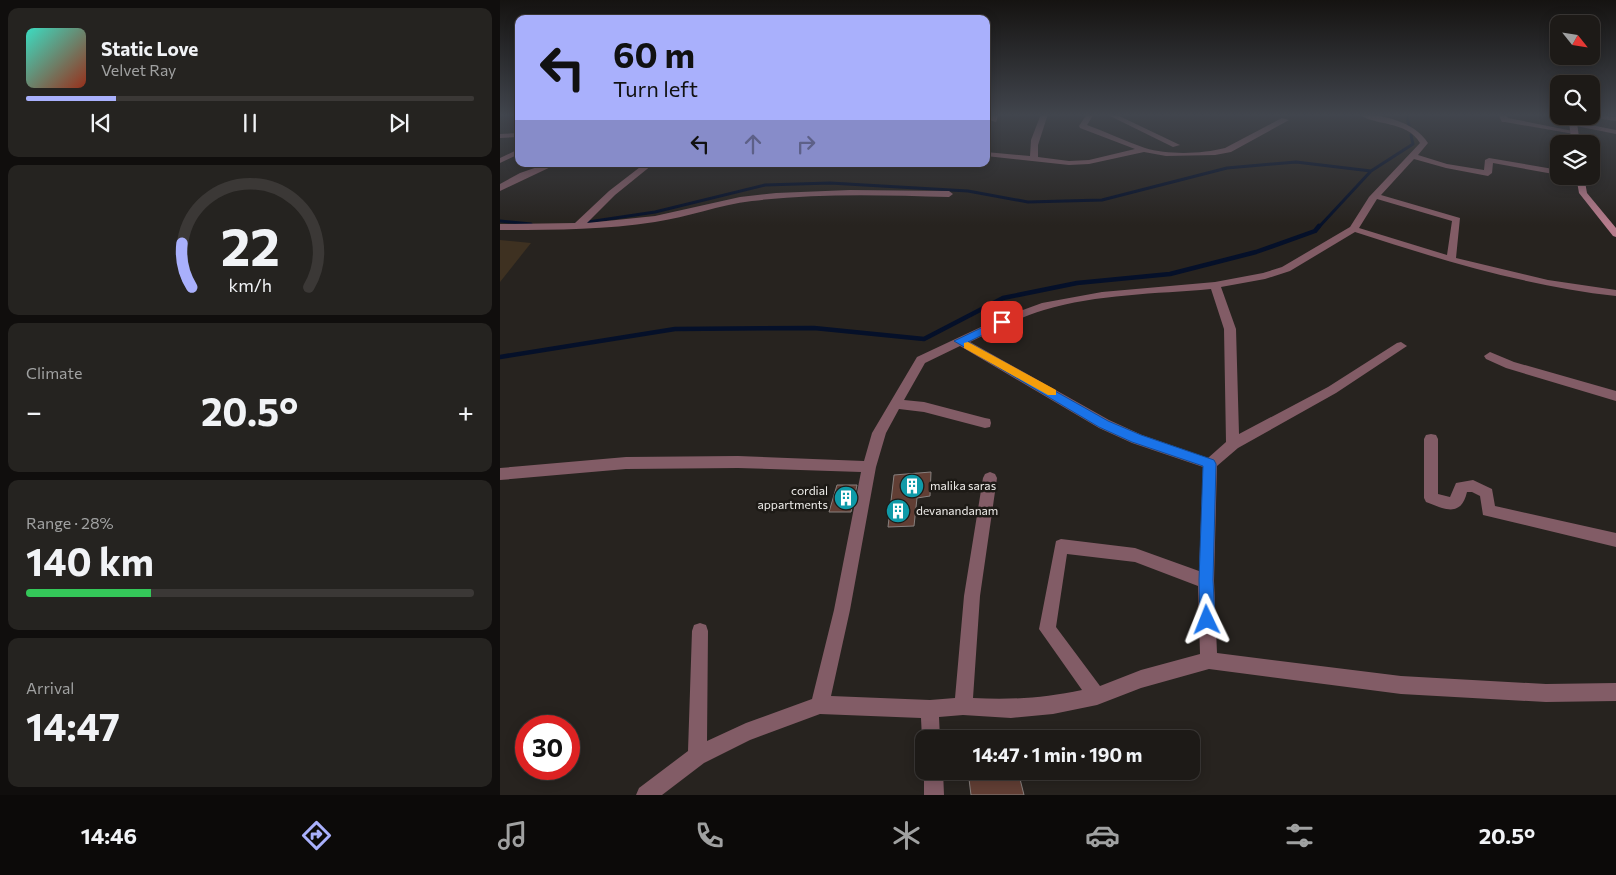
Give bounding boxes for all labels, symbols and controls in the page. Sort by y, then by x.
north arrow [1550,15,1600,65]
map controls [1550,15,1600,185]
text: 60 m [613,32,695,75]
icon: left [530,35,595,100]
text: Static Love [101,37,198,60]
text: Velvet Ray [101,60,176,79]
text: Turn left [613,75,698,102]
button: search [1550,75,1600,125]
icon: previous [87,109,115,137]
icon: pause [236,109,264,137]
icon: next [385,109,413,137]
icon: left [686,130,714,158]
icon: ahead [739,130,767,158]
icon: right [792,130,820,158]
button: layers [1550,135,1600,185]
text: 22 [220,213,280,277]
text: km/h [228,274,272,296]
pin [981,301,1023,343]
icon: arrive [988,308,1016,336]
text: Climate [26,363,82,382]
text: 20.5° [201,387,298,434]
text: − [26,394,42,428]
text: + [458,394,474,428]
building icon: malika saras [899,473,925,499]
place label: malika saras [930,478,996,492]
place label: cordial appartments [757,483,828,511]
building icon: cordial appartments [833,485,859,511]
building icon: devanandanam [885,498,911,524]
place label: devanandanam [916,503,998,517]
text: Range · 28% [26,513,114,532]
text: 140 km [26,537,154,584]
position arrow [1180,593,1232,645]
text: Arrival [26,678,74,697]
text: 14:47 [26,702,120,749]
speed limit sign: 30 [515,715,580,780]
text: 14:47 · 1 min · 190 m [973,743,1142,766]
icon: directions [299,818,334,853]
icon: music [495,818,530,853]
icon: phone [692,818,727,853]
icon: climate [889,818,924,853]
icon: car [1085,818,1120,853]
icon: filters [1282,818,1317,853]
text: 14:46 [81,822,137,849]
text: 20.5° [1479,822,1535,849]

